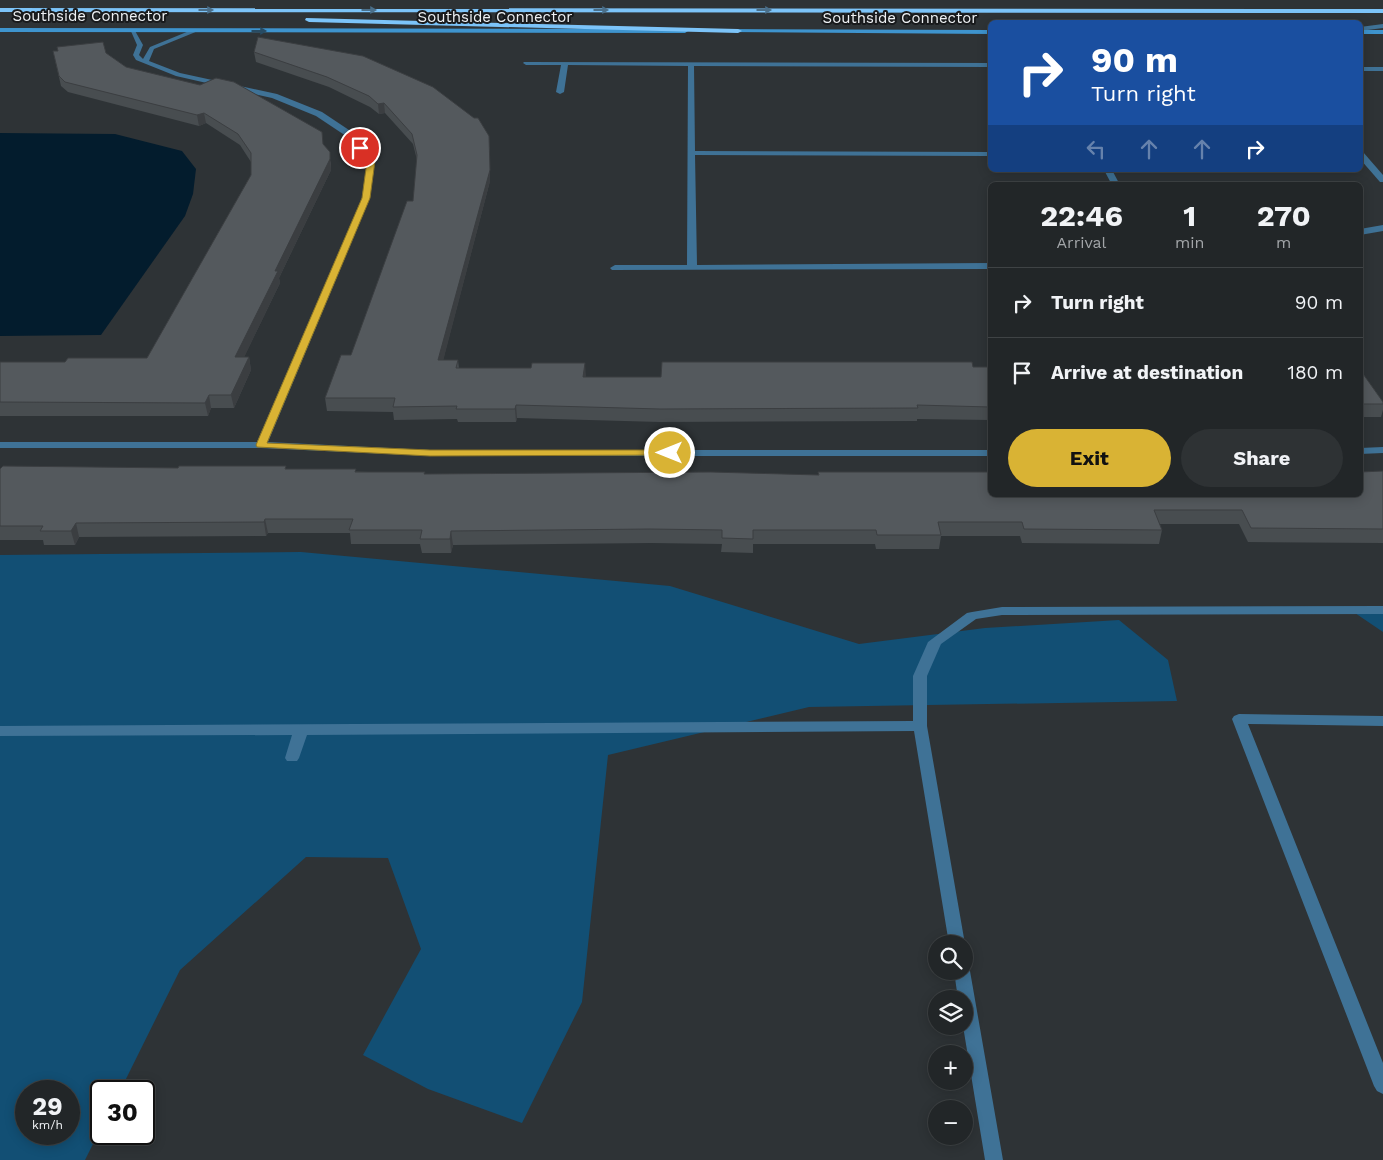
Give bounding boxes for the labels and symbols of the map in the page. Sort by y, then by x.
one-way arrow [198,6,214,14]
one-way arrow [361,6,377,14]
one-way arrow [593,6,609,14]
one-way arrow [756,6,772,14]
street label: Southside Connector [13,7,167,25]
street label: Southside Connector [418,8,572,26]
street label: Southside Connector [823,9,977,27]
one-way arrow [251,27,267,35]
pin [339,127,381,169]
position arrow [643,426,695,478]
speed limit sign: 30 [90,1080,155,1145]

